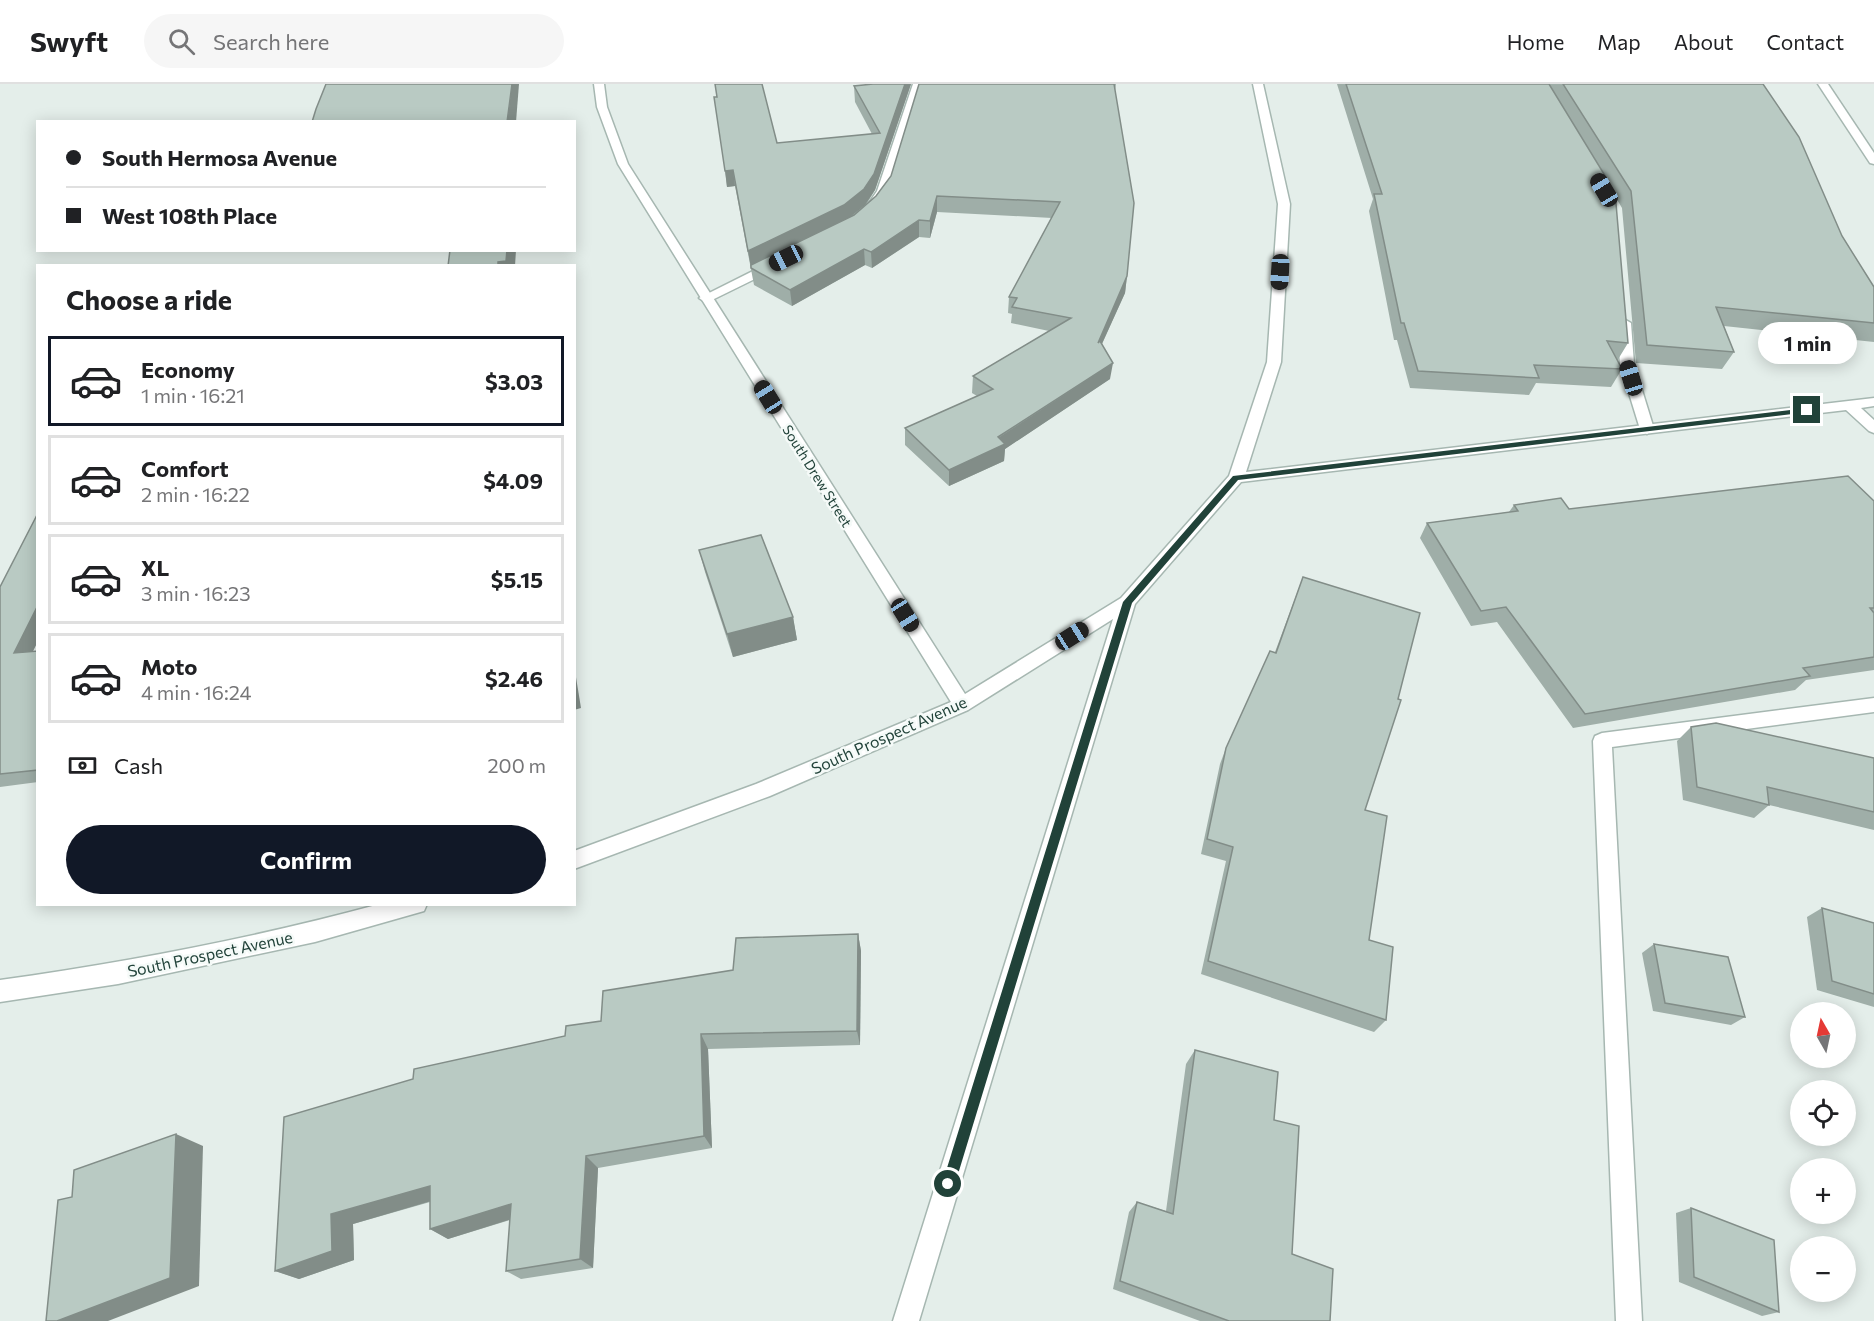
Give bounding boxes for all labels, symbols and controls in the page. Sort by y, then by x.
search box [144,14,564,68]
text: Swyft [30,24,108,58]
icon: search [165,25,198,58]
text: Search here [213,28,329,55]
text: Home [1507,29,1564,54]
text: Map [1597,29,1641,54]
text: About [1674,29,1733,54]
text: Contact [1766,29,1844,54]
text: South Hermosa Avenue [102,144,337,171]
car [1587,170,1621,210]
text: West 108th Place [102,202,277,229]
car [766,242,806,274]
car [1270,254,1290,290]
text: Choose a ride [66,283,232,316]
callout: 1 min [1758,323,1856,365]
text: 1 min [1784,331,1831,355]
icon: car [69,354,123,408]
text: Economy [141,356,235,383]
car [1617,358,1645,398]
text: $3.03 [485,368,543,395]
car [751,377,785,417]
text: 1 min · 16:21 [141,383,245,407]
route end [1793,396,1820,423]
street label: South Drew Street [779,422,856,530]
icon: car [69,453,123,507]
text: Comfort [141,455,229,482]
text: $4.09 [483,467,543,494]
text: 2 min · 16:22 [141,482,250,506]
icon: car [69,552,123,606]
text: XL [141,554,169,581]
text: $5.15 [491,566,543,593]
text: 3 min · 16:23 [141,581,251,605]
car [888,595,922,635]
car [1052,619,1092,653]
icon: car [69,651,123,705]
text: Moto [141,653,197,680]
text: $2.46 [485,665,543,692]
text: 4 min · 16:24 [141,680,251,704]
street label: South Prospect Avenue [808,692,970,777]
icon: cash [66,749,99,782]
text: Cash [114,752,163,779]
text: 200 m [488,753,546,777]
button: Confirm [66,825,546,894]
street label: South Prospect Avenue [126,927,294,980]
north arrow [1790,1002,1856,1068]
map controls [1790,1002,1856,1302]
button: locate [1790,1080,1856,1146]
button: + [1790,1158,1856,1224]
route start [934,1170,961,1197]
button: − [1790,1236,1856,1302]

